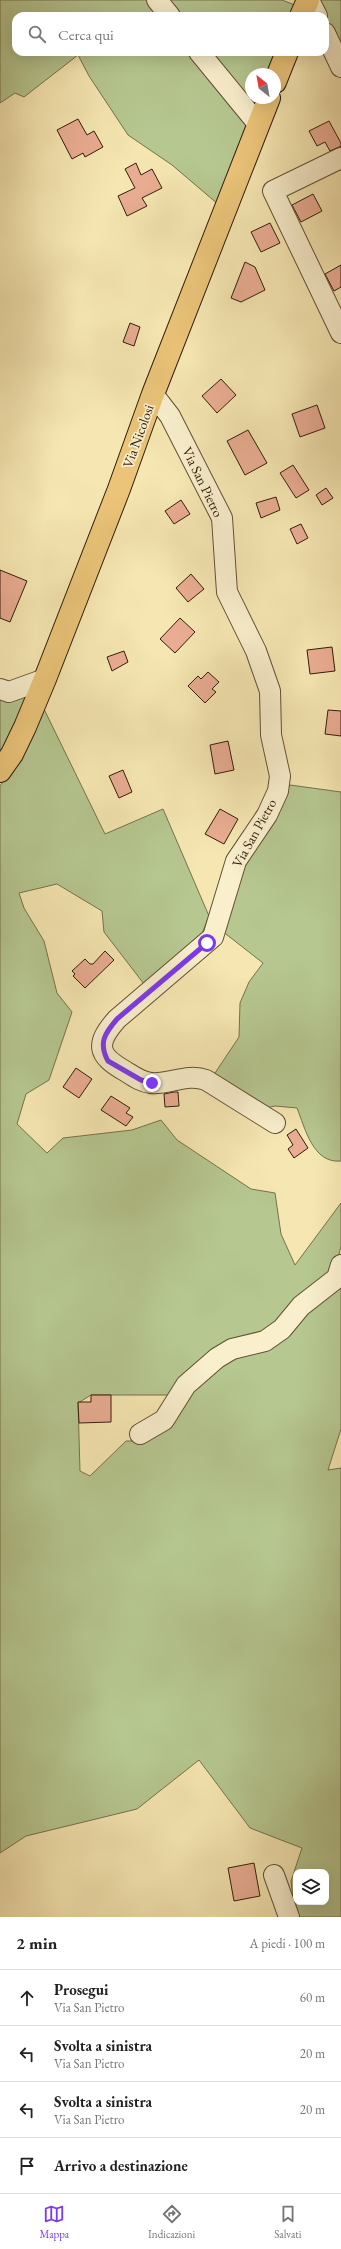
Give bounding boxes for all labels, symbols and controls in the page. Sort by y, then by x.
search box [12,12,329,56]
icon: search [26,23,48,45]
text: Cerca qui [58,25,114,44]
north arrow [245,68,281,104]
street label: Via Nicolosi [118,401,158,470]
street label: Via San Pietro [178,444,228,520]
street label: Via San Pietro [228,795,280,871]
route start [198,934,216,952]
route end [143,1074,161,1092]
map controls [293,1869,329,1905]
button: layers [293,1869,329,1905]
text: 2 min [16,1932,57,1954]
text: A piedi · 100 m [250,1935,325,1952]
text: Prosegui [54,1980,109,1999]
icon: ahead [16,1987,38,2009]
text: 60 m [300,1989,325,2006]
text: Via San Pietro [54,1999,124,2016]
text: Svolta a sinistra [54,2036,152,2055]
icon: left [16,2043,38,2065]
text: 20 m [300,2045,325,2062]
text: Via San Pietro [54,2055,124,2072]
text: Svolta a sinistra [54,2092,152,2111]
icon: left [16,2099,38,2121]
text: 20 m [300,2101,325,2118]
text: Via San Pietro [54,2111,124,2128]
icon: arrive [16,2155,38,2177]
text: Arrivo a destinazione [54,2156,188,2175]
tab: Mappa [39,2203,69,2241]
tab: Indicazioni [148,2203,195,2241]
tab: Salvati [274,2203,301,2241]

